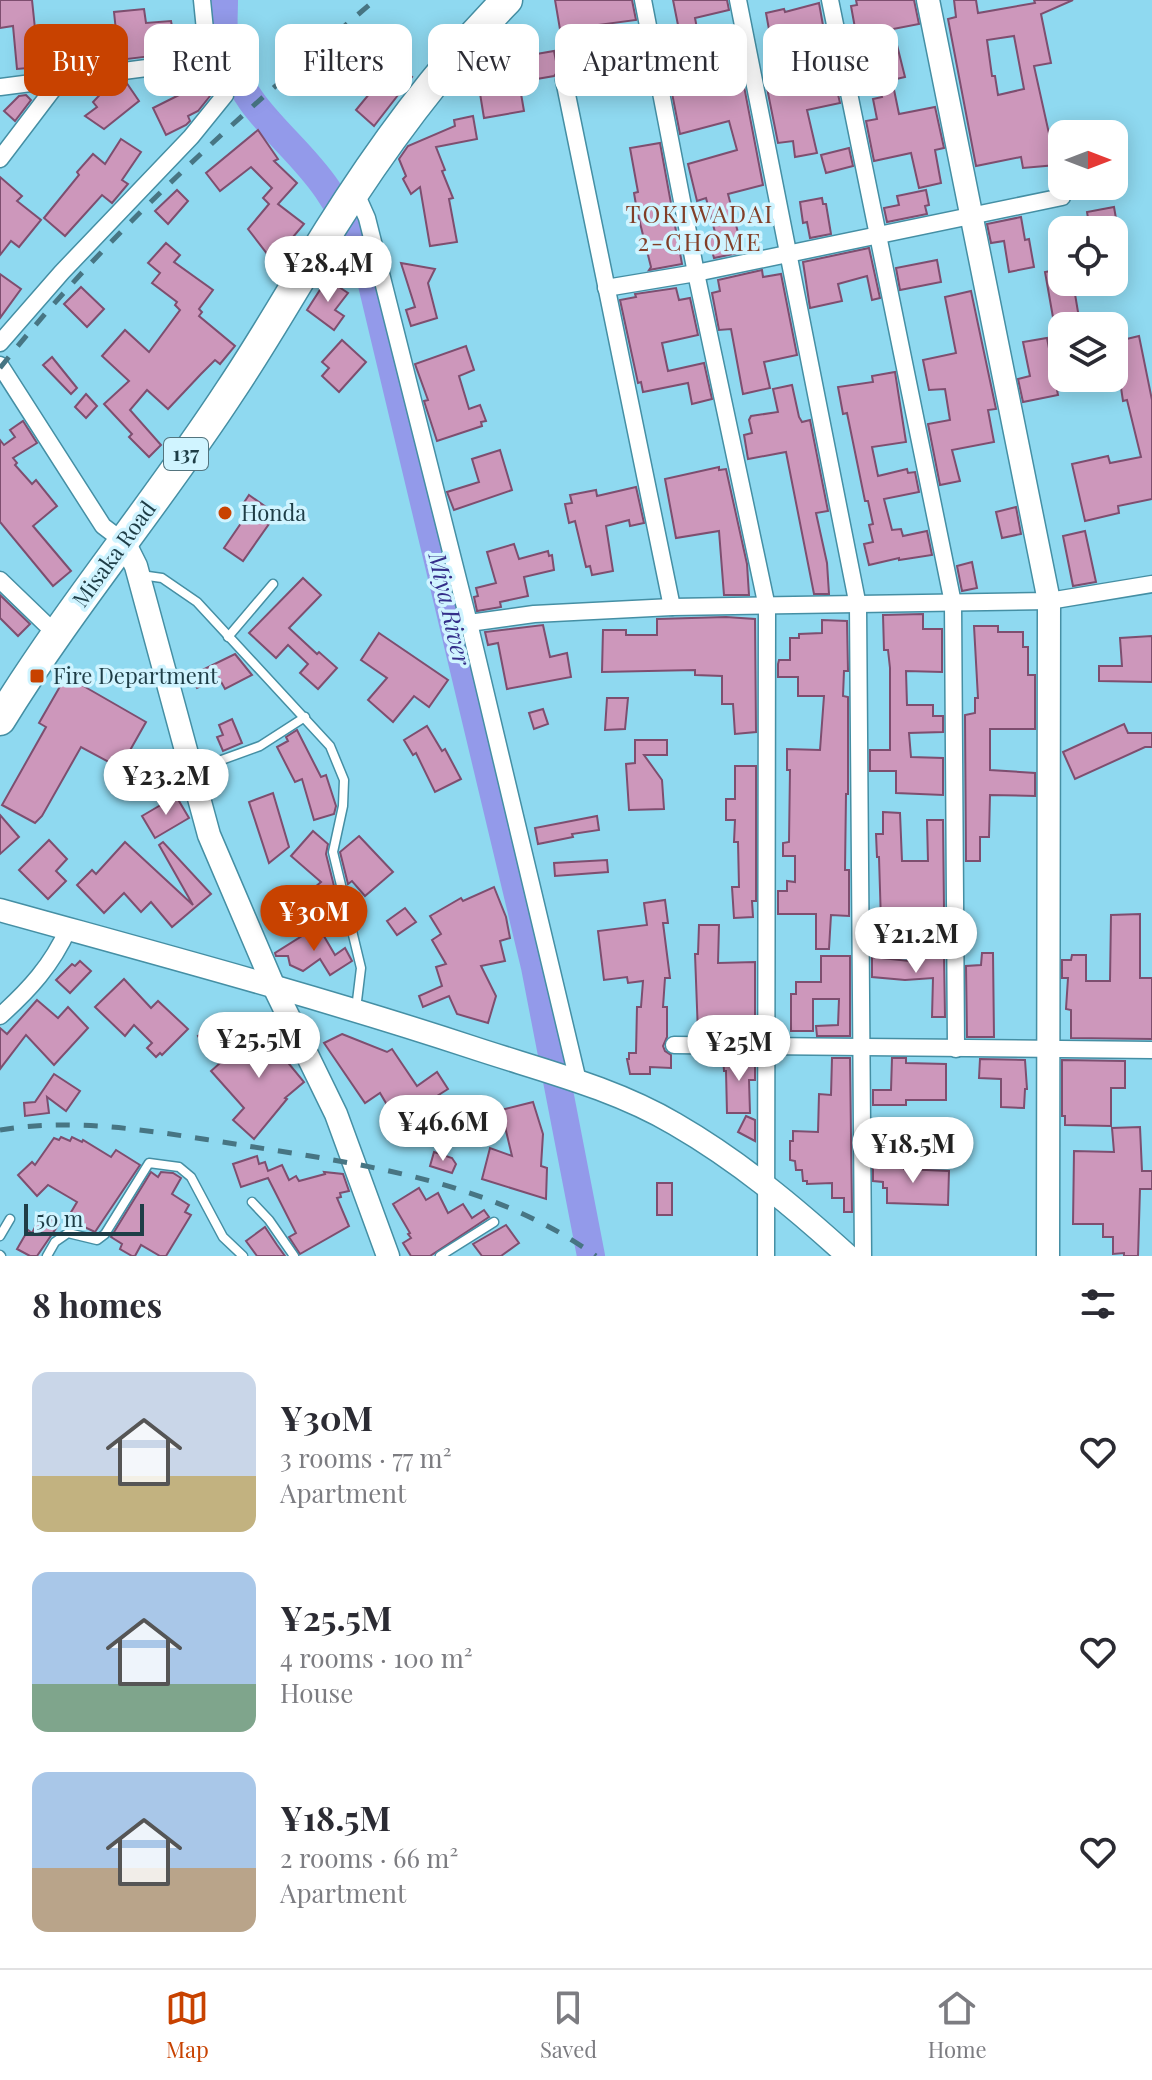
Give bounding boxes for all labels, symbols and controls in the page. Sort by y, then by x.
chip: Buy [24,24,128,96]
chip: Rent [144,24,259,96]
chip: Filters [275,24,412,96]
chip: New [428,24,539,96]
chip: Apartment [555,24,747,96]
chip: House [763,24,898,96]
north arrow [1048,120,1128,200]
map controls [1048,120,1128,392]
district label: TOKIWADAI 2-CHOME [626,197,774,257]
button: locate [1048,216,1128,296]
pin: ¥28.4M [263,236,393,304]
text: ¥28.4M [283,244,373,279]
button: layers [1048,312,1128,392]
road number: 137 [164,438,208,470]
street label: Misaka Road [64,494,162,613]
place label: Honda [241,497,306,527]
marker: Honda [216,504,234,522]
water label: Miya River [422,548,480,669]
place label: Fire Department [53,660,219,690]
marker: Fire Department [28,667,46,685]
pin: ¥23.2M [101,749,231,817]
text: ¥23.2M [122,757,210,792]
pin: ¥30M [267,885,361,953]
text: ¥30M [278,893,350,928]
pin: ¥21.2M [851,907,981,975]
text: ¥21.2M [873,915,959,950]
pin: ¥25.5M [194,1012,324,1080]
pin: ¥25M [692,1015,786,1083]
text: ¥25.5M [216,1020,302,1055]
text: ¥25M [705,1023,773,1058]
pin: ¥46.6M [378,1095,508,1163]
text: ¥46.6M [397,1103,489,1138]
pin: ¥18.5M [848,1117,978,1185]
text: ¥18.5M [871,1125,955,1160]
scale bar [24,1200,144,1236]
text: 50 m [36,1203,83,1233]
text: 8 homes [32,1281,162,1327]
icon: filters [1076,1282,1120,1326]
text: ¥30M [280,1394,373,1440]
icon: home [96,1404,192,1500]
icon: heart [1076,1430,1120,1474]
text: 3 rooms · 77 m² [280,1440,451,1475]
text: Apartment [280,1475,406,1510]
text: ¥25.5M [280,1594,392,1640]
icon: home [96,1604,192,1700]
icon: heart [1076,1630,1120,1674]
text: 4 rooms · 100 m² [280,1640,473,1675]
text: House [280,1675,353,1710]
text: ¥18.5M [280,1794,391,1840]
icon: home [96,1804,192,1900]
icon: heart [1076,1830,1120,1874]
text: 2 rooms · 66 m² [280,1840,458,1875]
text: Apartment [280,1875,406,1910]
tab: Map [165,1986,209,2064]
tab: Saved [540,1986,597,2064]
tab: Home [928,1986,987,2064]

